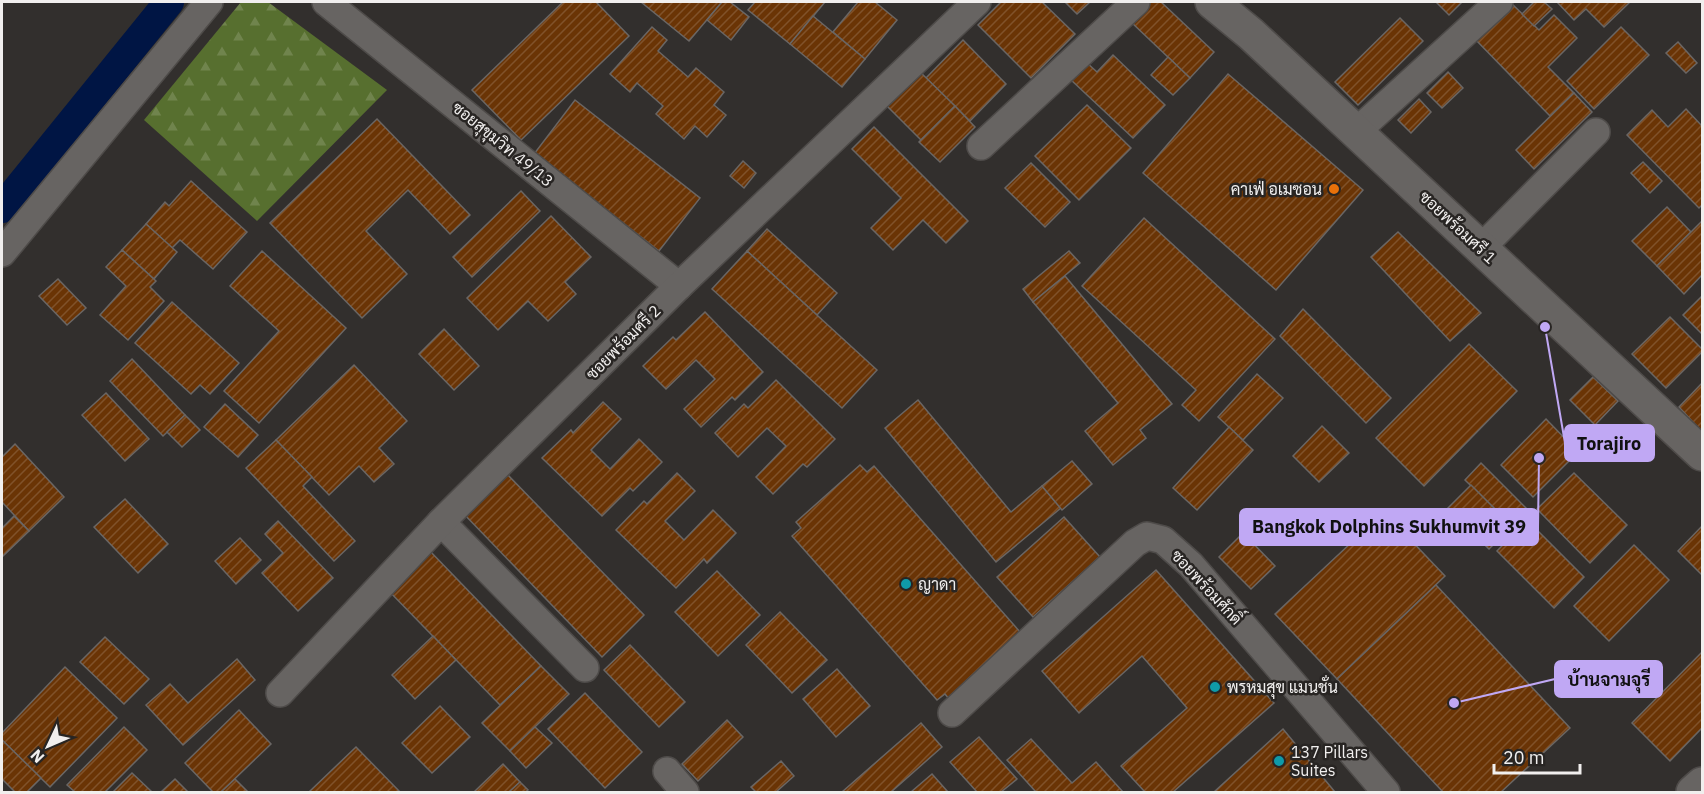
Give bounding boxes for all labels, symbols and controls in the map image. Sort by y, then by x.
street label: ซอยสุขุมวิท 49/13 [447,97,557,192]
place label: คาเฟ่ อเมซอน [1231,179,1322,199]
marker: คาเฟ่ อเมซอน [1327,182,1341,196]
street label: ซอยพร้อมศรี 1 [1415,186,1501,268]
street label: ซอยพร้อมศรี 2 [581,300,665,384]
callout: Torajiro [1565,425,1654,461]
text: Torajiro [1577,432,1641,455]
callout: Bangkok Dolphins Sukhumvit 39 [1240,509,1538,545]
text: Bangkok Dolphins Sukhumvit 39 [1252,515,1526,538]
street label: ซอยพร้อมศักดิ์ [1167,542,1250,629]
place label: ญาดา [918,574,956,594]
marker: ญาดา [899,577,913,591]
callout: บ้านจามจุรี [1555,661,1662,697]
text: บ้านจามจุรี [1568,667,1650,694]
place label: พรหมสุข แมนชั่น [1227,674,1338,699]
marker: พรหมสุข แมนชั่น [1208,680,1222,694]
north arrow [18,716,78,776]
scale bar [1494,737,1580,775]
place label: 137 Pillars Suites [1291,742,1368,780]
text: N [26,745,48,768]
text: 20 m [1503,746,1545,769]
marker: 137 Pillars Suites [1272,754,1286,768]

